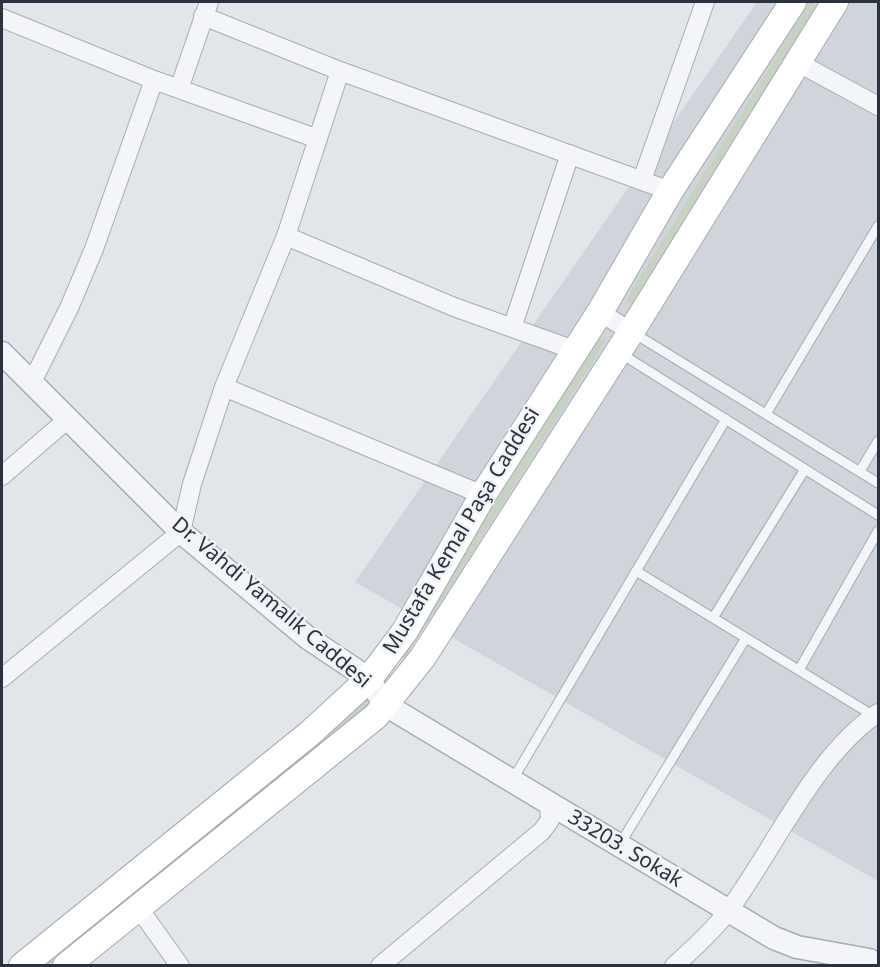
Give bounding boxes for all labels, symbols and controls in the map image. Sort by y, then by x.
street label: Mustafa Kemal Paşa Caddesi [378,403,546,659]
street label: Dr. Vahdi Yamalık Caddesi [166,512,376,694]
street label: 33203. Sokak [563,805,687,893]

